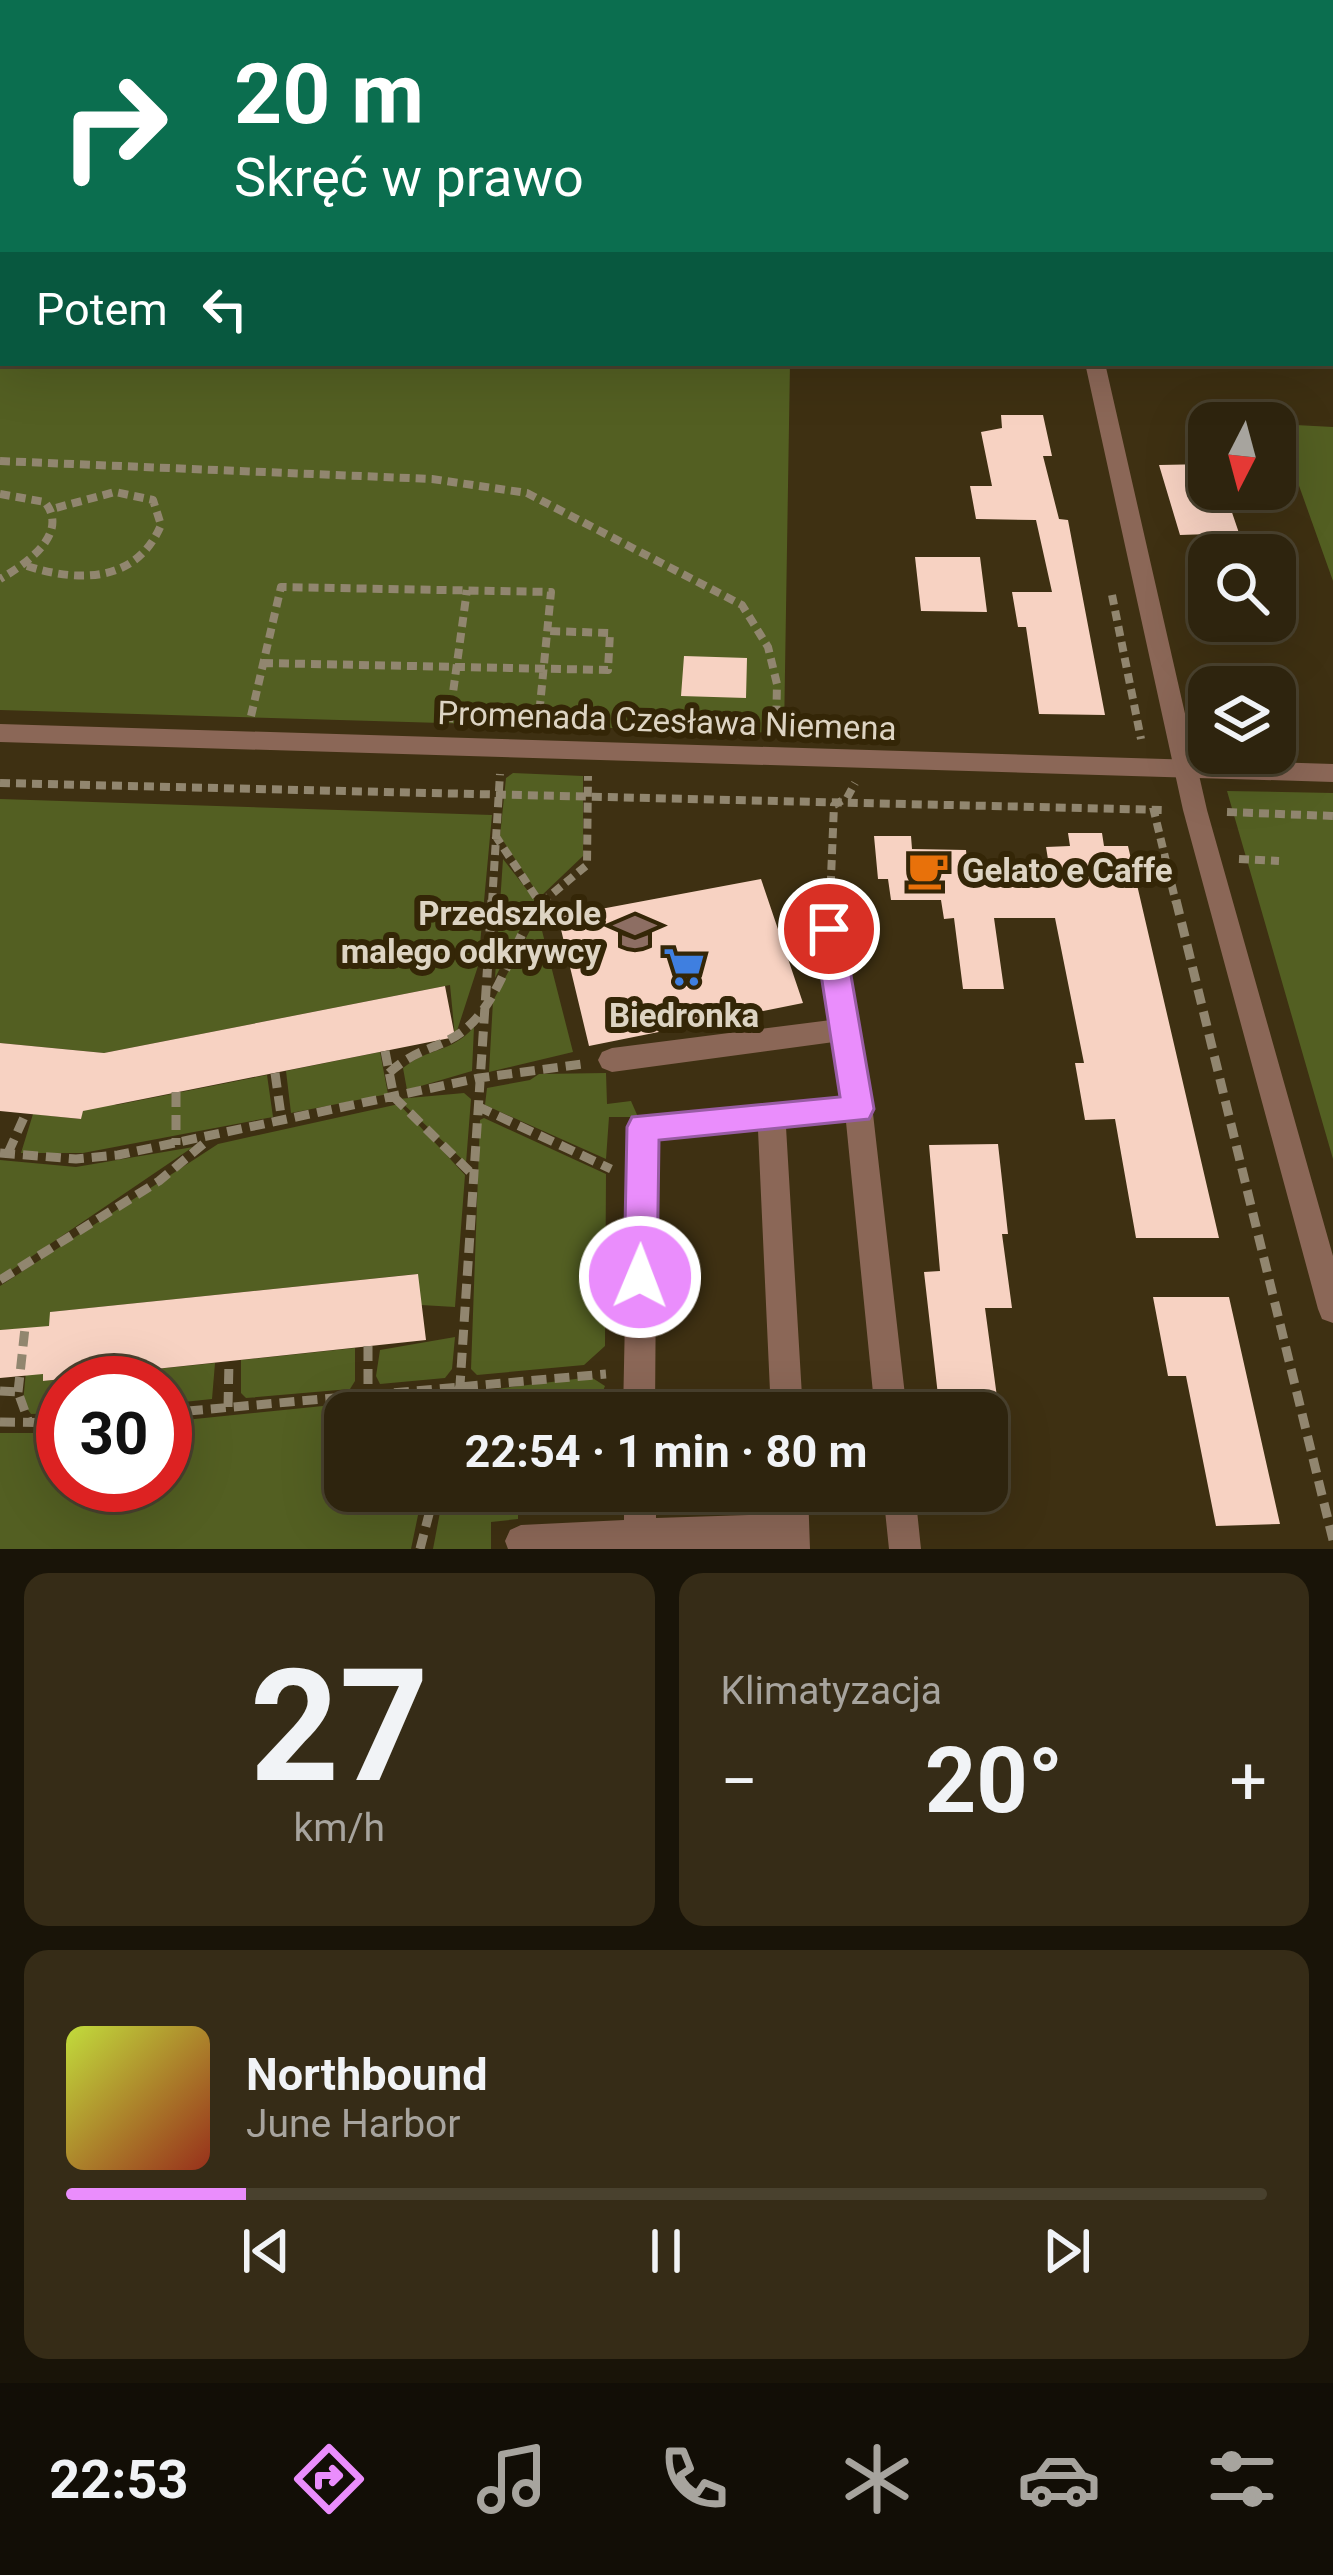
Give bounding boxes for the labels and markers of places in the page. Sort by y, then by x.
cafe icon: Gelato e Caffe [905,847,951,893]
place label: Gelato e Caffe [962,851,1173,890]
pin [778,878,880,980]
place label: Przedszkole malego odkrywcy [341,894,601,971]
school or university icon: Przedszkole malego odkrywcy [612,909,658,955]
supermarket icon: Biedronka [661,944,707,990]
place label: Biedronka [609,996,759,1035]

